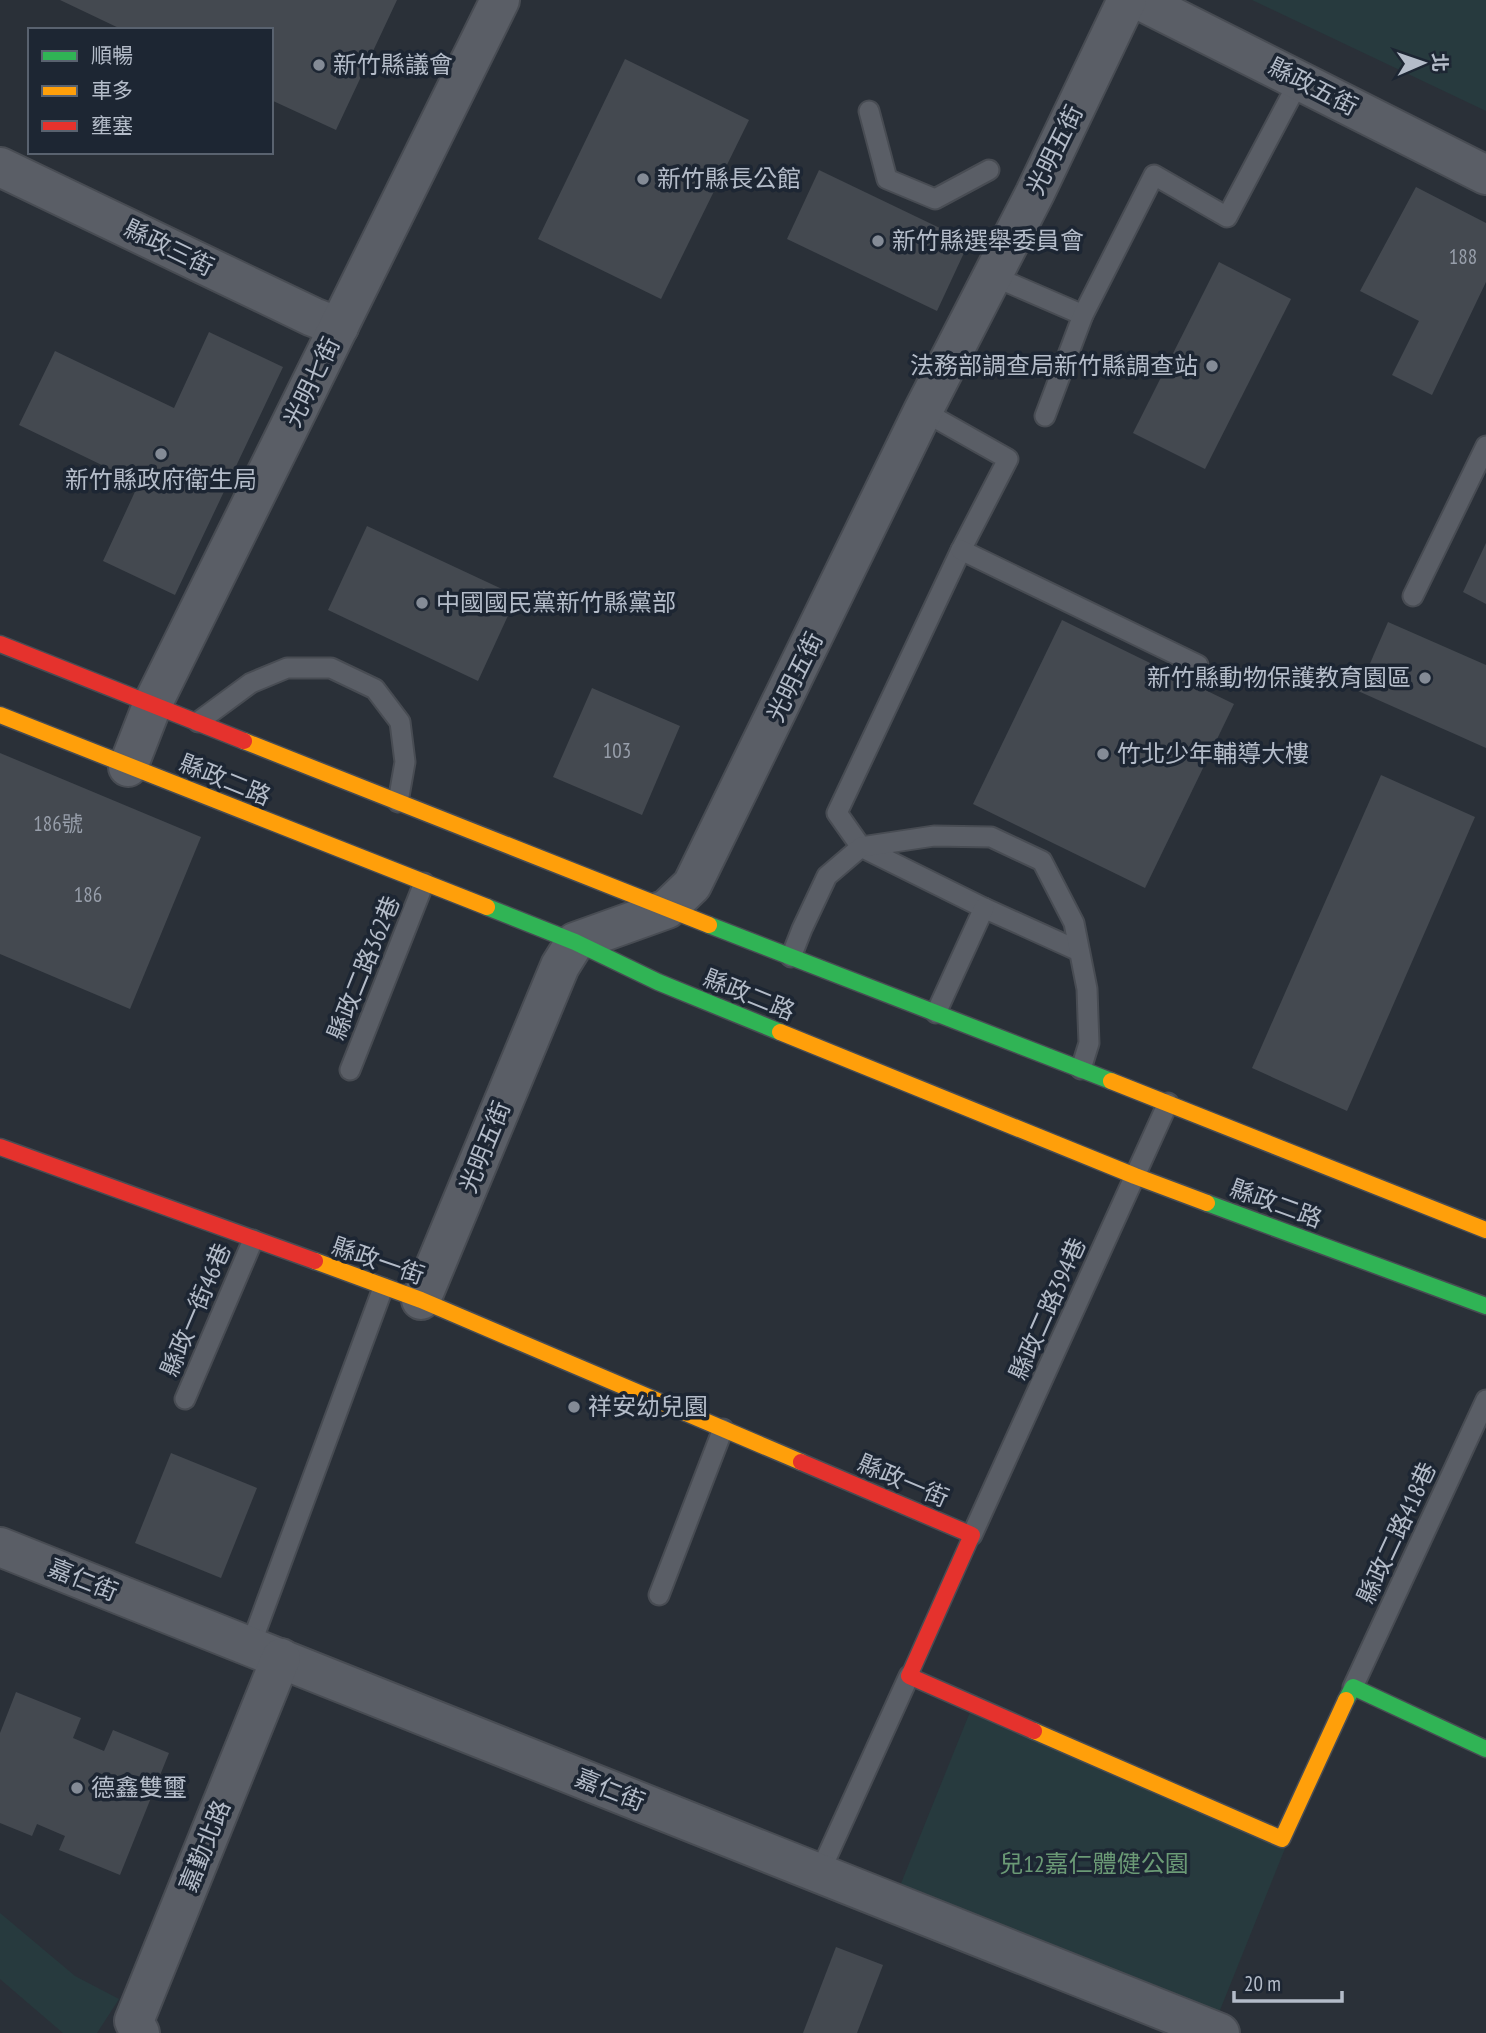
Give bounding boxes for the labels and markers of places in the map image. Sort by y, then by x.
place label: 新竹縣議會 [333,49,453,80]
marker: 新竹縣議會 [311,57,327,73]
place label: 新竹縣長公館 [657,163,801,194]
marker: 新竹縣長公館 [635,171,651,187]
place label: 新竹縣選舉委員會 [892,225,1084,256]
marker: 新竹縣選舉委員會 [870,233,886,249]
place label: 法務部調查局新竹縣調查站 [910,350,1198,381]
marker: 法務部調查局新竹縣調查站 [1204,358,1220,374]
marker: 新竹縣政府衛生局 [153,446,169,462]
place label: 新竹縣政府衛生局 [65,464,257,495]
place label: 中國國民黨新竹縣黨部 [436,587,676,618]
marker: 中國國民黨新竹縣黨部 [414,595,430,611]
place label: 新竹縣動物保護教育園區 [1147,662,1411,693]
marker: 新竹縣動物保護教育園區 [1417,670,1433,686]
place label: 竹北少年輔導大樓 [1117,738,1309,769]
marker: 竹北少年輔導大樓 [1095,746,1111,762]
place label: 祥安幼兒園 [588,1391,708,1422]
marker: 祥安幼兒園 [566,1399,582,1415]
place label: 德鑫雙璽 [91,1772,187,1803]
marker: 德鑫雙璽 [69,1780,85,1796]

